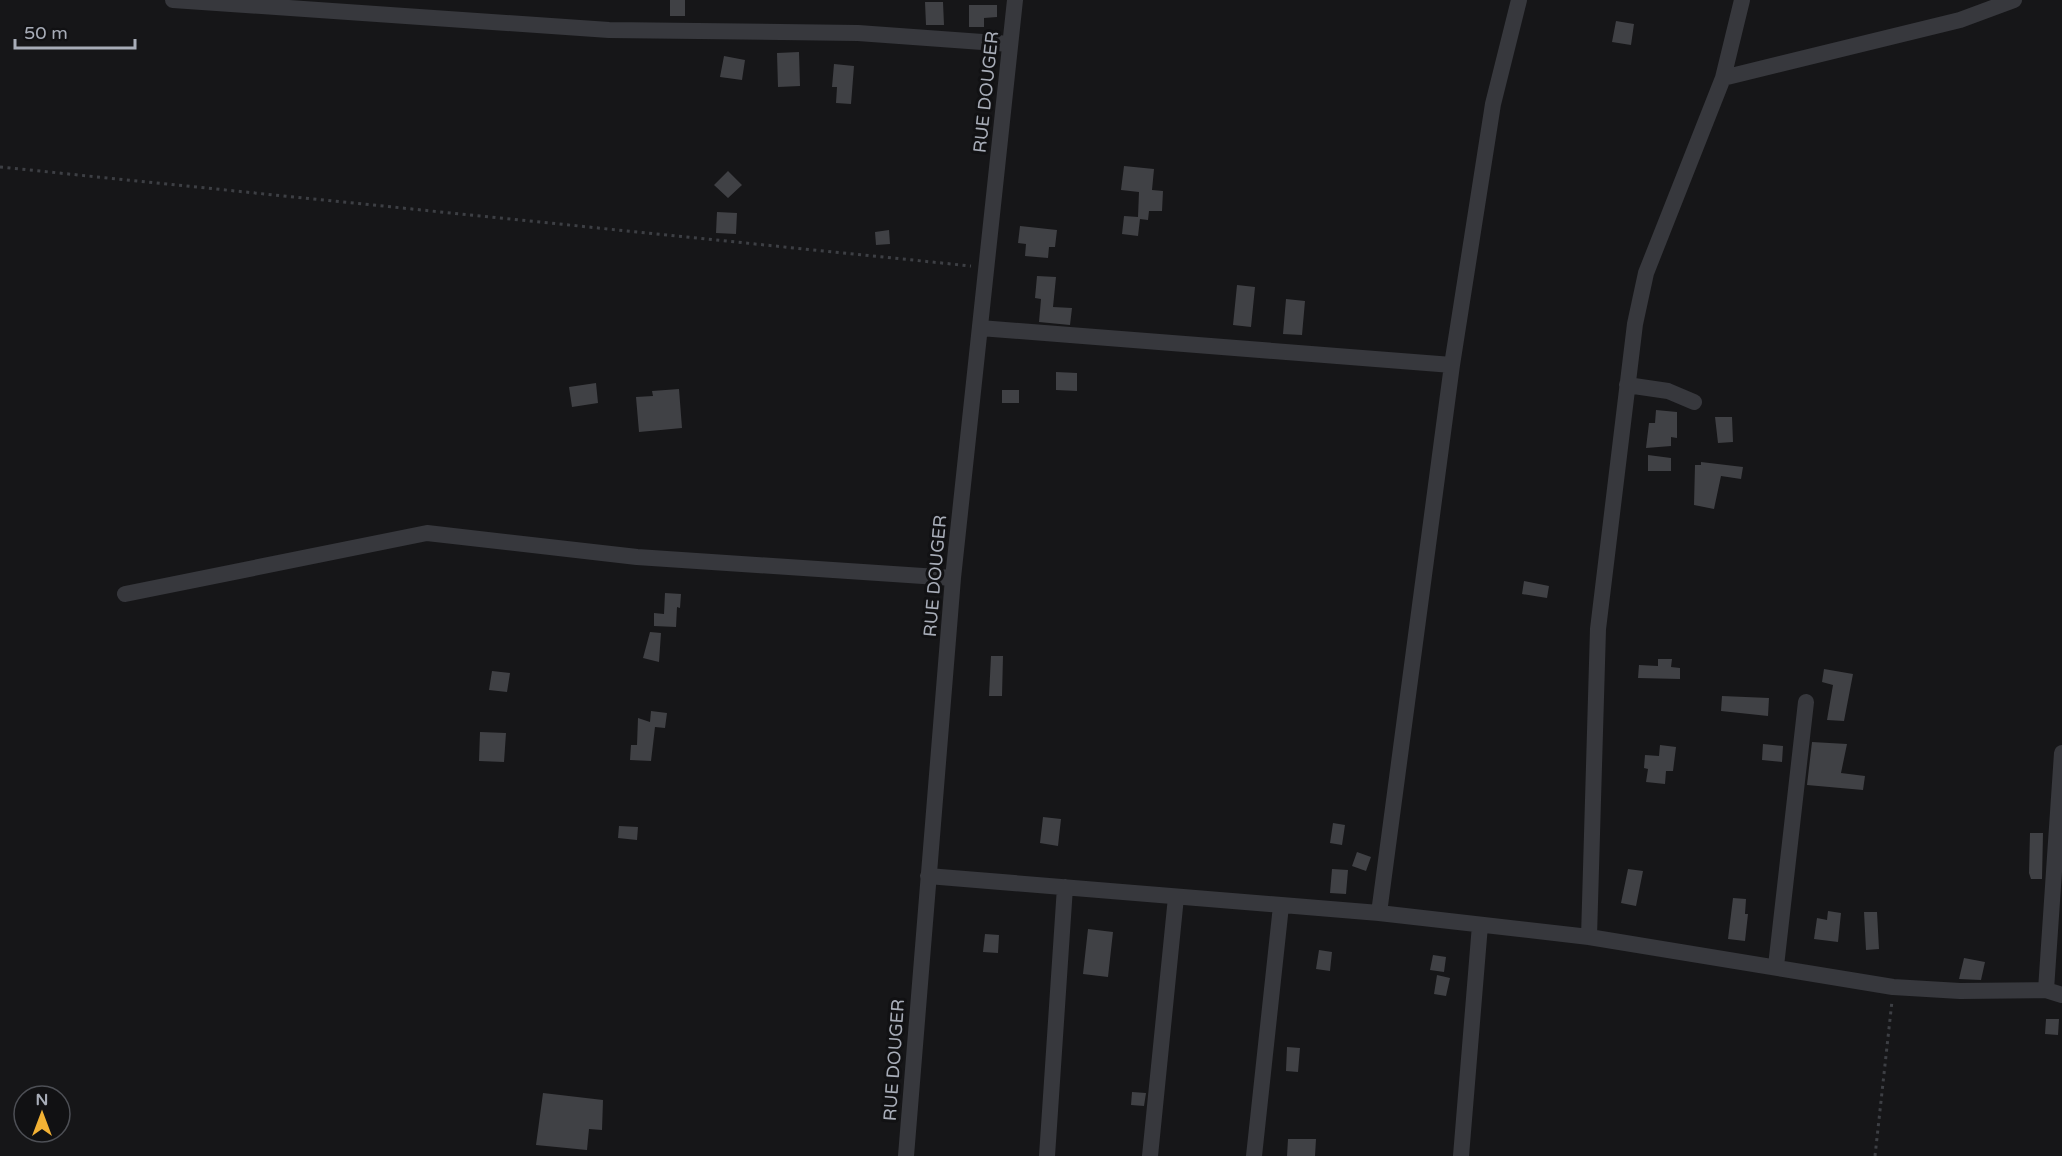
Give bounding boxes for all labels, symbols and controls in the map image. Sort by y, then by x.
scale bar [15,12,135,50]
text: 50 m [24,22,68,44]
street label: RUE DOUGER [969,30,1003,154]
street label: RUE DOUGER [919,514,951,638]
street label: RUE DOUGER [879,998,909,1122]
north arrow [12,1084,72,1144]
text: N [36,1090,48,1110]

